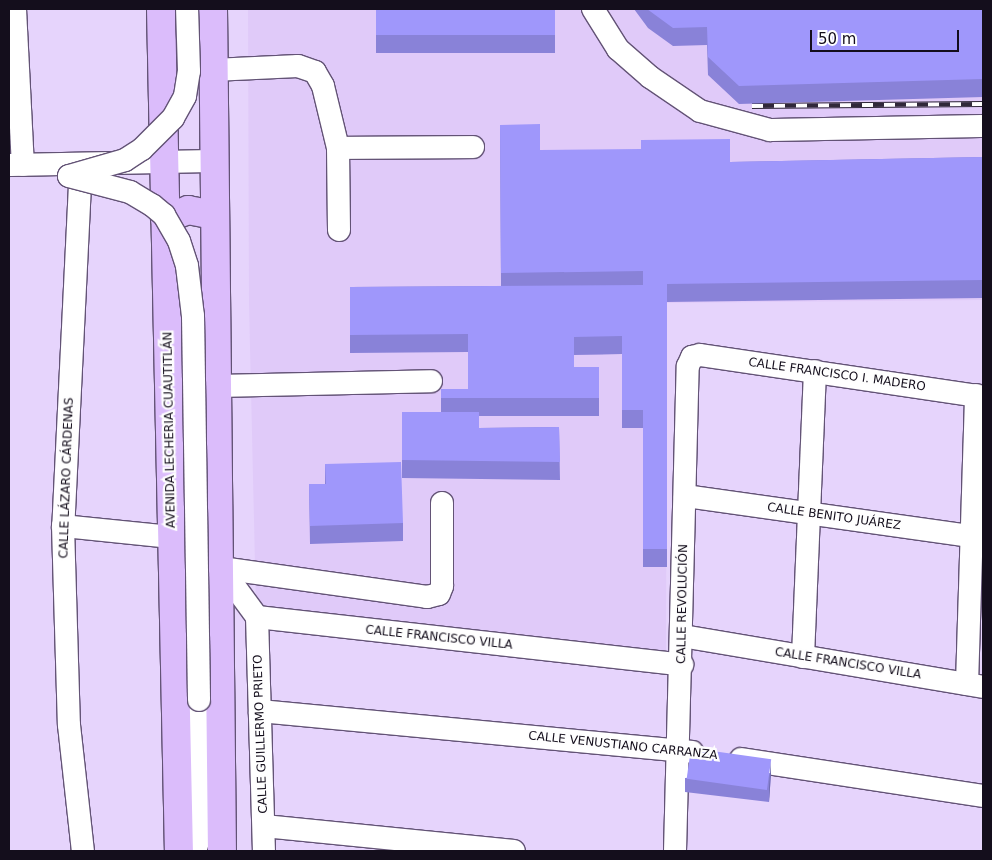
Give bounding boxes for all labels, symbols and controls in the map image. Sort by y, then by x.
scale bar [812,20,961,52]
text: 50 m [818,30,856,48]
street label: AVENIDA LECHERIA CUAUTITLÁN [161,332,179,528]
street label: CALLE FRANCISCO I. MADERO [747,355,927,395]
street label: CALLE LÁZARO CÁRDENAS [57,397,77,559]
street label: CALLE BENITO JUÁREZ [766,500,902,534]
street label: CALLE REVOLUCIÓN [675,544,691,664]
street label: CALLE FRANCISCO VILLA [365,623,513,653]
street label: CALLE FRANCISCO VILLA [774,645,922,683]
street label: CALLE GUILLERMO PRIETO [251,654,271,814]
street label: CALLE VENUSTIANO CARRANZA [528,729,718,763]

